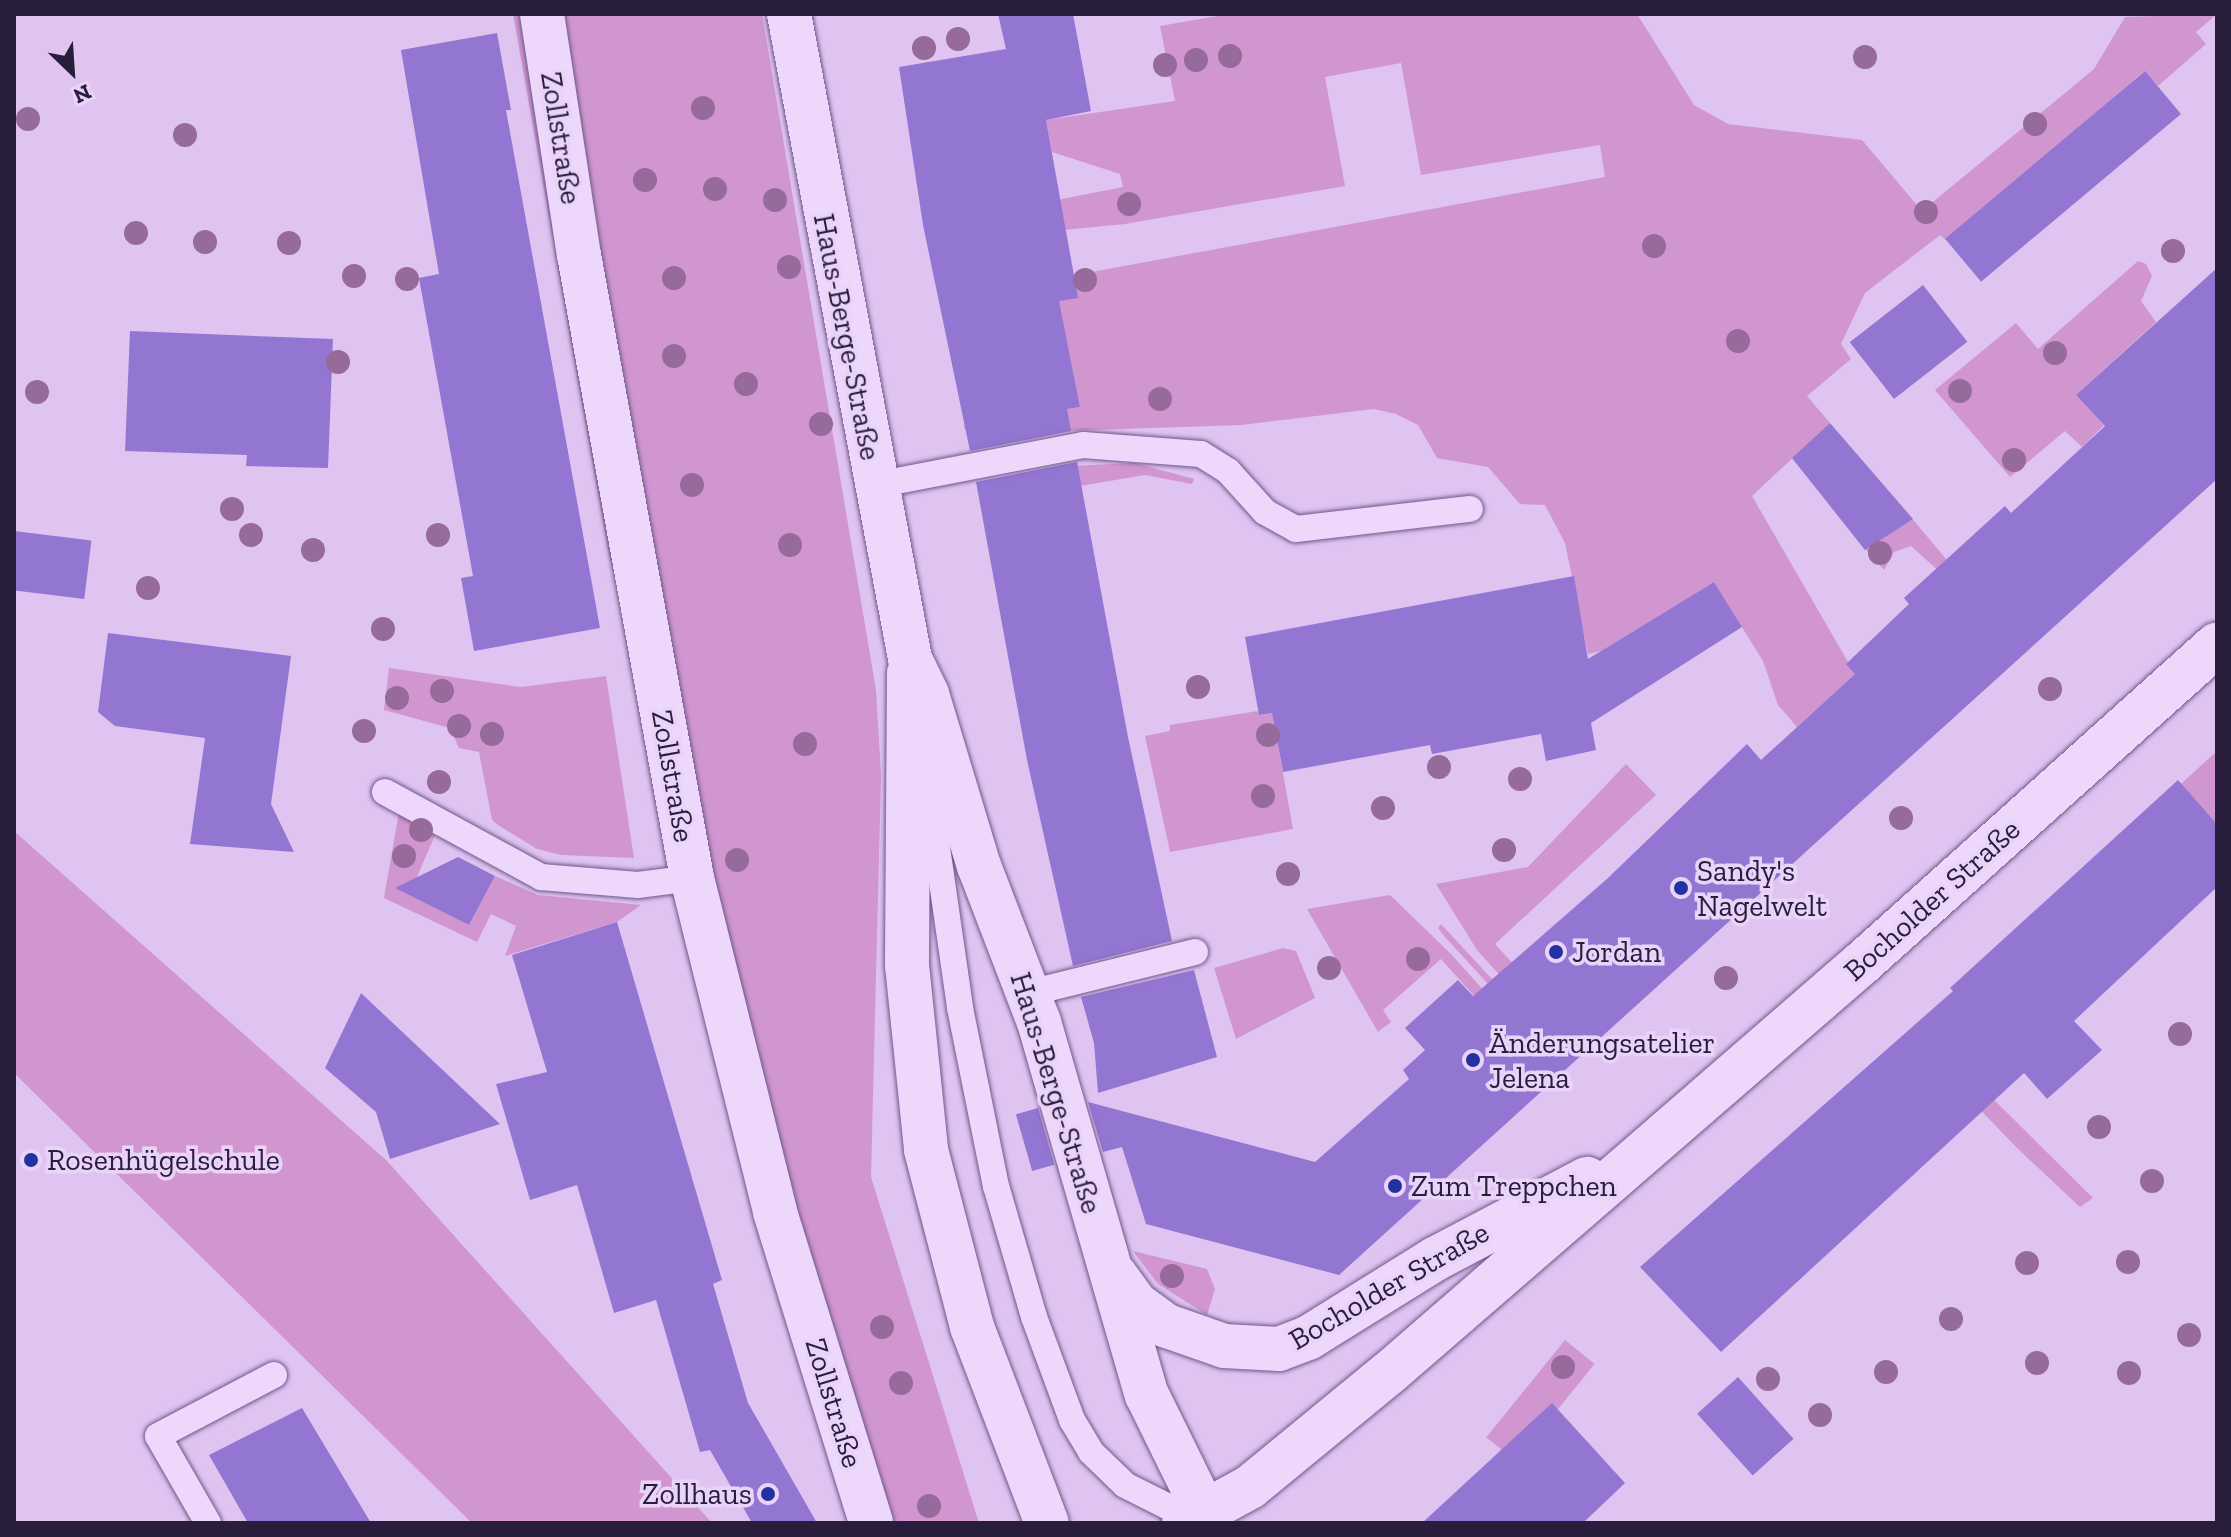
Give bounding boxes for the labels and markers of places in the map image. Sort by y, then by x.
place label: Sandy's Nagelwelt [1697,853,1827,924]
marker: Sandy's Nagelwelt [1672,879,1690,897]
place label: Jordan [1572,934,1661,970]
marker: Jordan [1547,943,1565,961]
place label: Änderungsatelier Jelena [1489,1025,1715,1096]
marker: Änderungsatelier Jelena [1464,1051,1482,1069]
place label: Rosenhügelschule [47,1142,280,1178]
marker: Rosenhügelschule [22,1151,40,1169]
place label: Zum Treppchen [1411,1168,1617,1204]
marker: Zum Treppchen [1386,1177,1404,1195]
place label: Zollhaus [642,1476,752,1512]
marker: Zollhaus [759,1485,777,1503]

